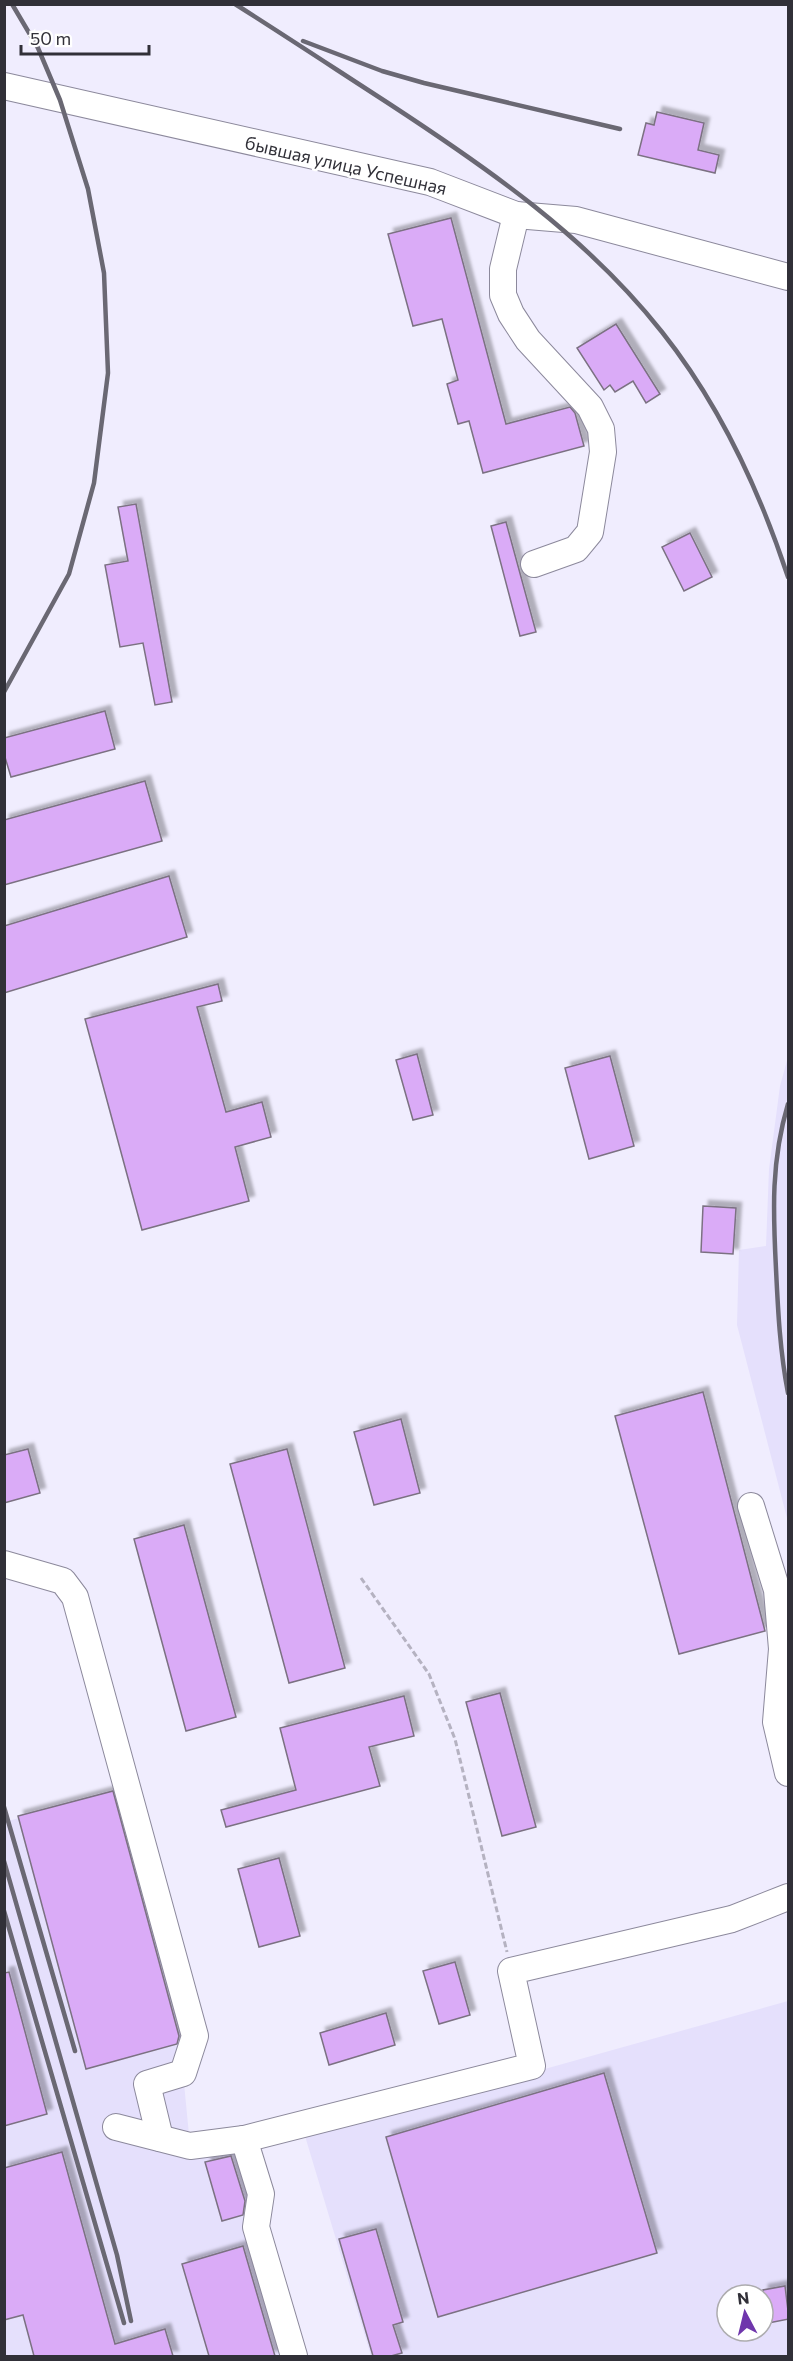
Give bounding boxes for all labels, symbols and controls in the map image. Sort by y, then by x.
scale bar [21,18,148,56]
text: 50 m [30,27,71,49]
street label: бывшая улица Успешная [243,131,449,199]
north arrow [715,2283,775,2343]
text: N [736,2287,750,2308]

